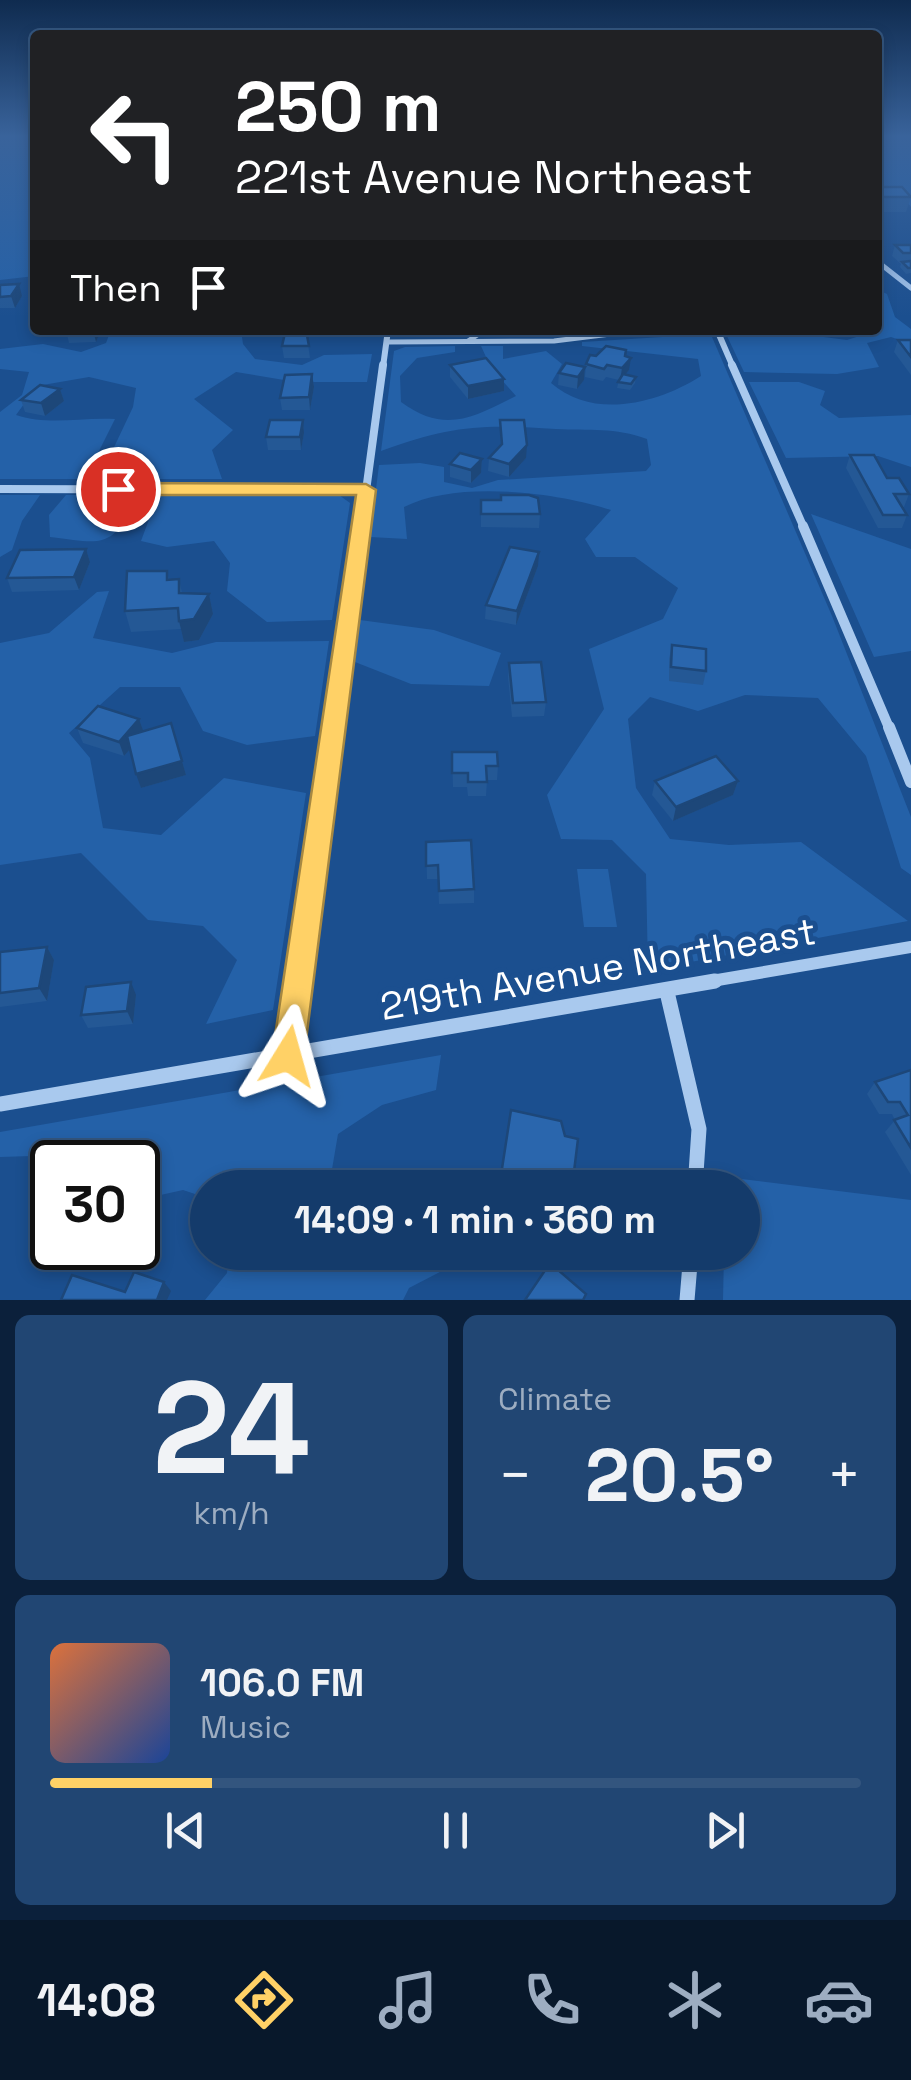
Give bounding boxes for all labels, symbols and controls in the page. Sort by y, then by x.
text: 250 m [235,62,442,151]
icon: left [70,70,200,200]
text: 221st Avenue Northeast [235,149,753,206]
icon: arrive [181,260,236,315]
text: Then [70,264,161,312]
pin [76,447,161,532]
icon: arrive [91,462,146,517]
street label: 219th Avenue Northeast [377,907,819,1031]
position arrow [236,1004,340,1108]
speed limit sign: 30 [30,1140,160,1270]
text: 14:09 · 1 min · 360 m [294,1196,656,1244]
text: 24 [153,1345,310,1511]
text: Climate [498,1379,612,1419]
text: 20.5° [585,1427,774,1523]
text: − [498,1440,532,1510]
text: + [827,1440,861,1510]
text: km/h [193,1493,270,1533]
text: 106.0 FM [200,1659,364,1707]
text: Music [200,1707,291,1747]
icon: previous [158,1803,213,1858]
icon: pause [428,1803,483,1858]
icon: next [698,1803,753,1858]
icon: directions [229,1965,299,2035]
icon: music [373,1965,443,2035]
icon: phone [517,1965,587,2035]
icon: climate [660,1965,730,2035]
icon: car [804,1965,874,2035]
text: 14:08 [37,1972,155,2029]

